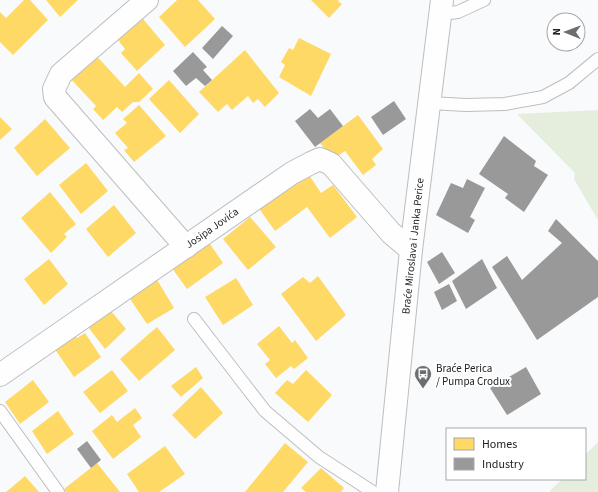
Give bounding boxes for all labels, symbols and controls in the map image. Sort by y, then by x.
north arrow [546,12,586,52]
text: N [549,28,564,36]
street label: Braće Miroslava i Janka Perice [398,177,428,315]
street label: Josipa Jovića [182,204,242,252]
place label: Braće Perica / Pumpa Crodux [436,361,510,389]
bus stop icon: Braće Perica / Pumpa Crodux [413,364,433,389]
legend [446,428,586,480]
text: Homes [482,436,517,453]
text: Industry [482,456,524,473]

